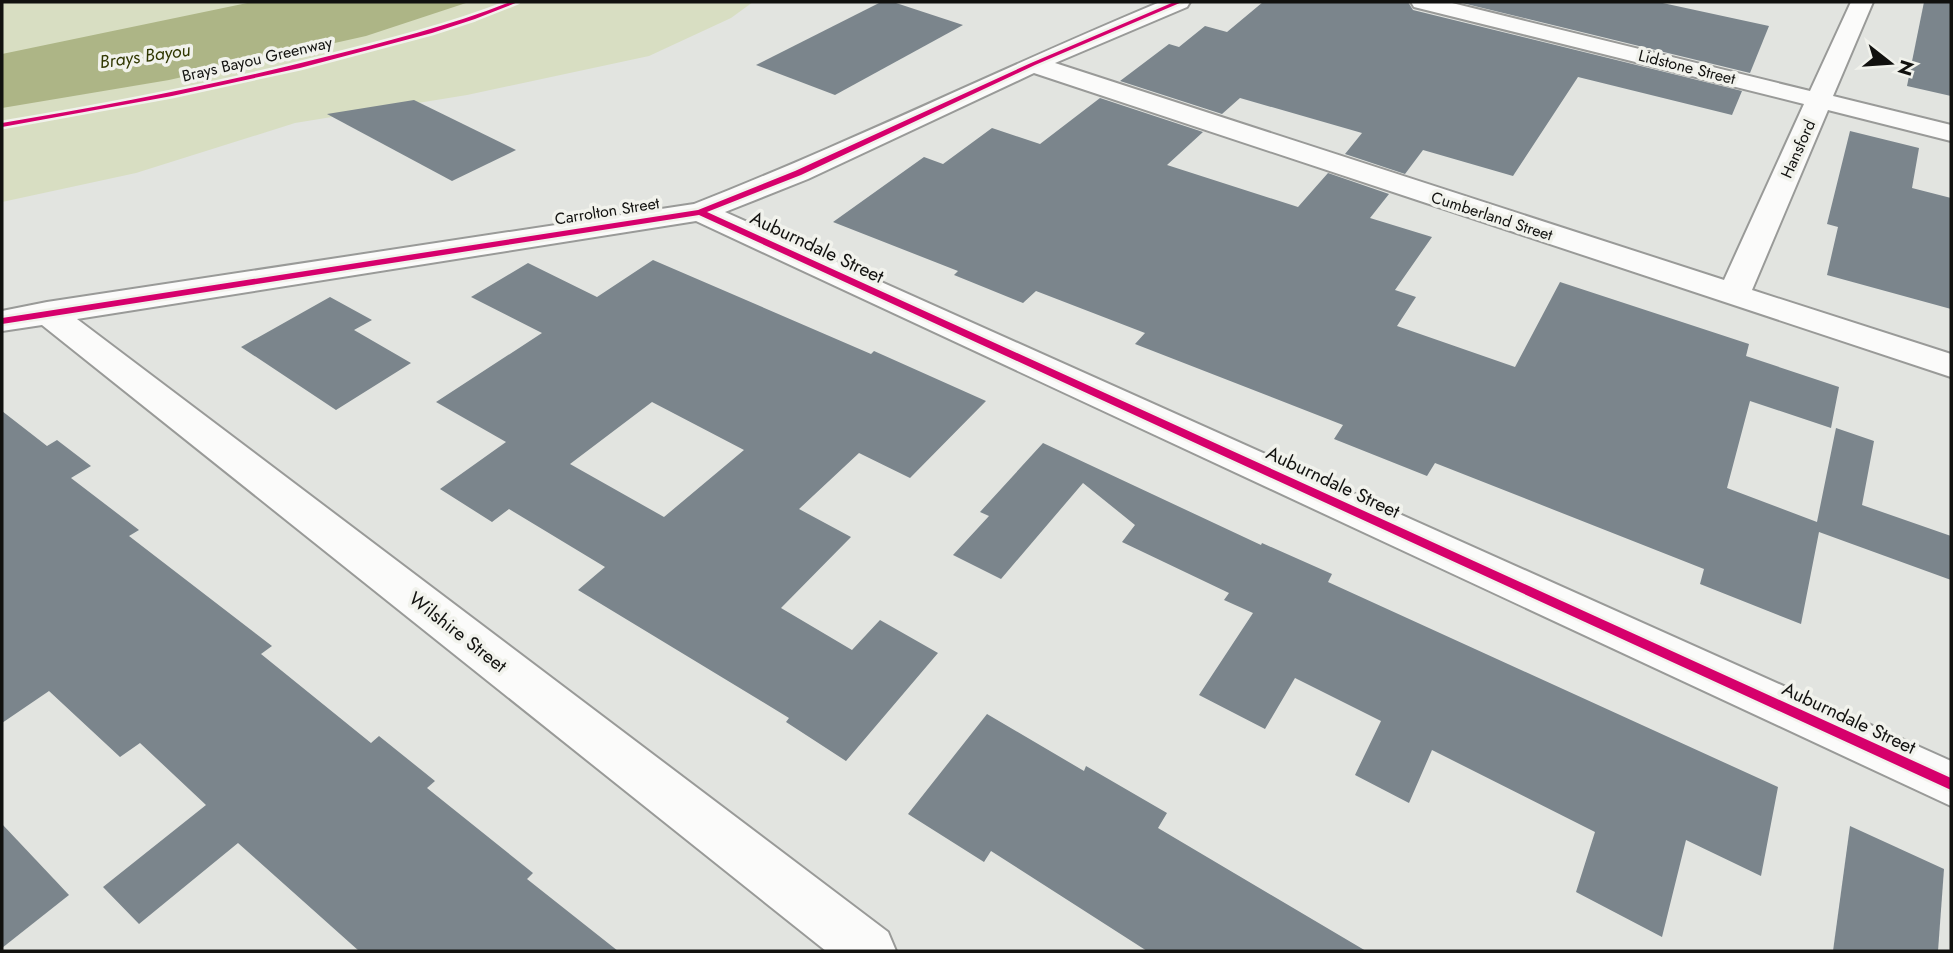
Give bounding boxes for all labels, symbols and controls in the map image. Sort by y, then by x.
north arrow [1855,28,1925,98]
street label: Brays Bayou Greenway [180,30,335,87]
water label: Brays Bayou [98,37,192,75]
street label: Lidstone Street [1636,44,1738,90]
text: N [1891,57,1921,79]
street label: Hansford [1775,116,1821,182]
street label: Cumberland Street [1428,186,1556,247]
street label: Carrolton Street [553,191,661,231]
street label: Auburndale Street [746,204,889,290]
street label: Auburndale Street [1262,439,1405,525]
street label: Wilshire Street [403,585,513,679]
street label: Auburndale Street [1778,675,1921,761]

